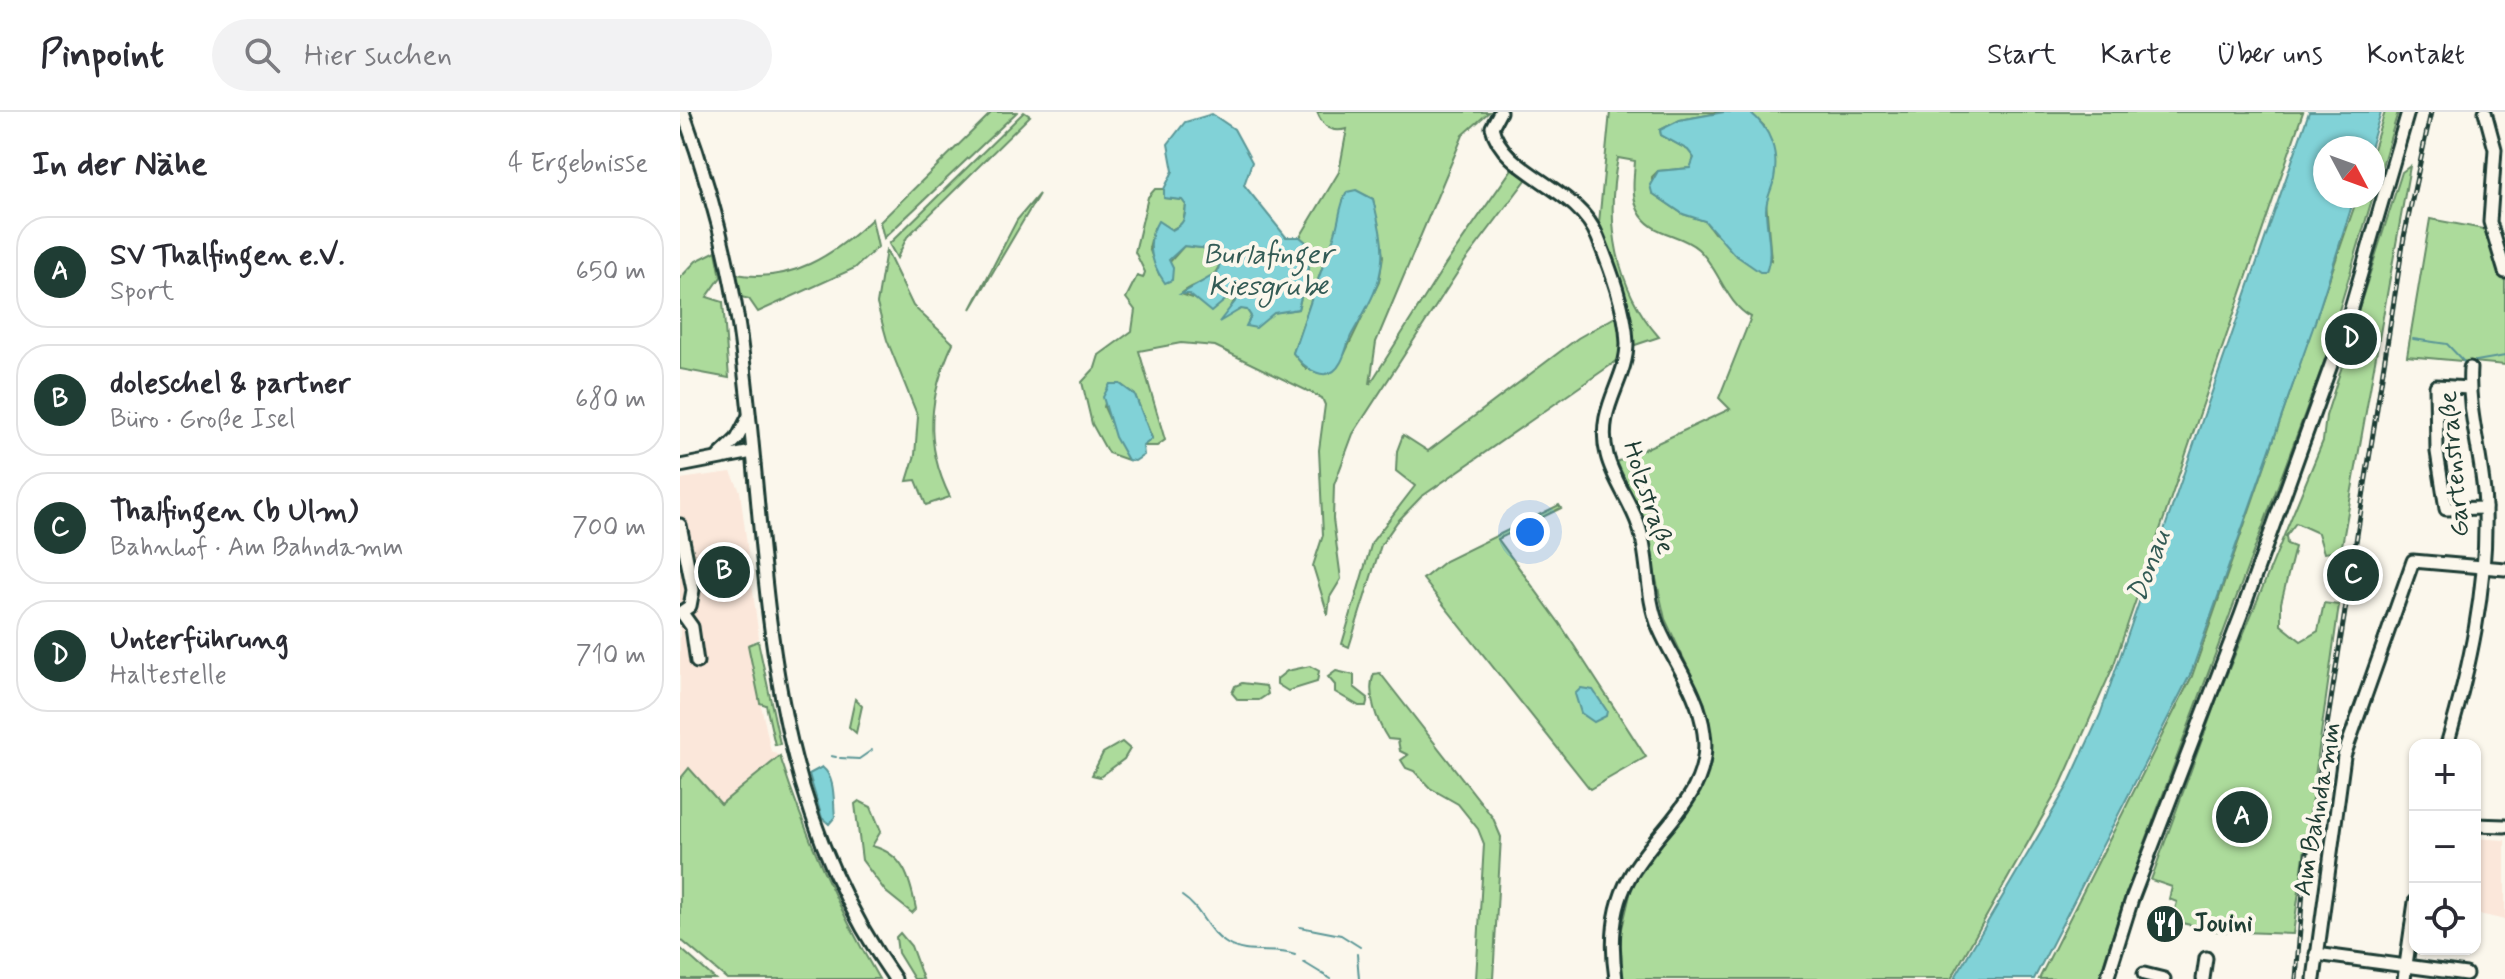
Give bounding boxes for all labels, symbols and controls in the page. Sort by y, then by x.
search box [212,19,772,91]
text: Pinpoint [40,31,164,80]
icon: search [240,33,284,77]
text: Hier suchen [304,36,452,75]
text: Start [1987,37,2056,74]
text: Karte [2100,37,2172,74]
text: Über uns [2216,37,2323,74]
text: Kontakt [2367,37,2465,74]
north arrow [2313,136,2385,208]
text: In der Nähe [32,142,207,187]
text: 4 Ergebnisse [508,147,648,181]
text: SV Thalfingen e.V. [110,236,345,275]
water label: Burlafinger Kiesgrube [1203,237,1337,308]
text: A [51,255,69,289]
text: 650 m [575,255,646,289]
text: Sport [110,275,174,309]
pin: D [2325,309,2377,369]
text: doleschel & partner [110,364,350,403]
text: B [52,383,68,417]
text: 680 m [575,383,646,417]
street label: Gartenstraße [2432,389,2478,539]
text: Büro · Große Isel [110,403,295,437]
street label: Holzstraße [1614,437,1682,559]
text: Thalfingen (b Ulm) [110,492,358,531]
text: C [51,511,69,545]
text: 700 m [572,511,646,545]
your location [1510,512,1550,552]
water label: Donau [2119,524,2181,608]
text: Bahnhof · Am Bahndamm [110,531,404,565]
pin: B [698,542,750,602]
pin: C [2327,545,2379,605]
text: Unterführung [110,620,288,659]
text: D [51,639,69,673]
text: 710 m [576,639,646,673]
text: Haltestelle [110,659,227,693]
street label: Am Bahndamm [2286,720,2350,898]
map controls [2409,739,2481,955]
button: + [2409,739,2481,811]
pin: A [2216,787,2268,847]
button: − [2409,811,2481,883]
button: locate [2409,883,2481,955]
restaurant icon: Jouini [2144,903,2186,945]
place label: Jouini [2193,907,2253,941]

